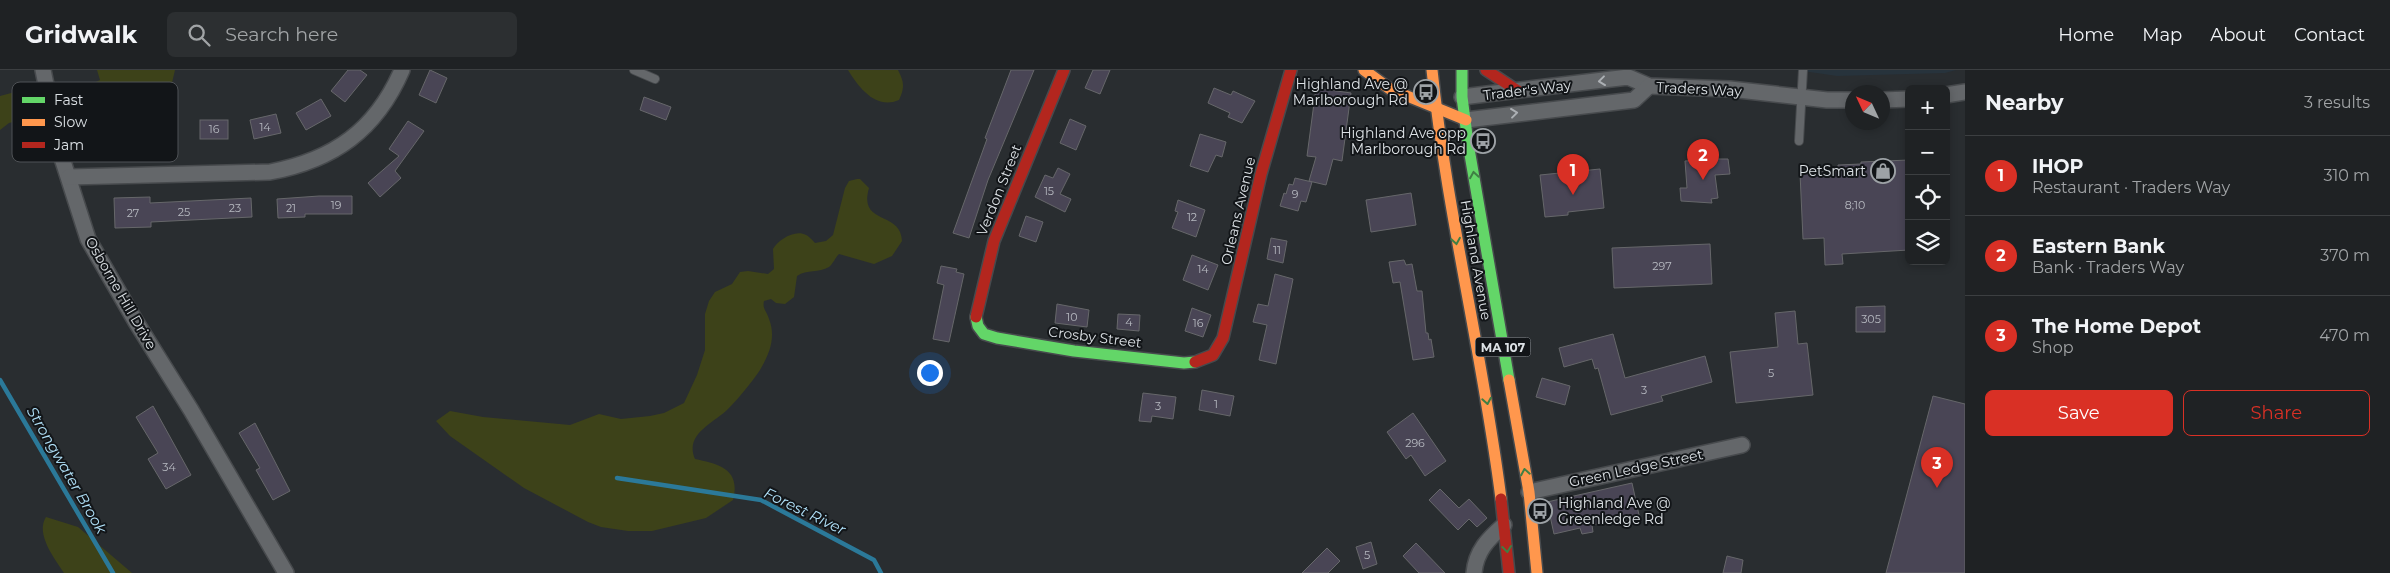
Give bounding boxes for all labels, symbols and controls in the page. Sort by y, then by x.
search box [167,12,517,57]
text: Gridwalk [25,20,137,49]
icon: search [185,21,213,49]
text: Search here [225,23,338,46]
text: Home [2058,24,2114,46]
text: Map [2142,24,2182,46]
text: About [2210,24,2266,46]
text: Contact [2294,24,2365,46]
place label: Highland Ave @ Marlborough Rd [1293,75,1408,109]
one-way arrow [1598,75,1606,85]
street label: Trader's Way [1482,76,1572,104]
street label: Traders Way [1656,78,1743,100]
bus stop icon: Highland Ave @ Marlborough Rd [1413,79,1439,105]
legend [12,82,178,162]
north arrow [1845,85,1890,130]
map controls [1905,85,1950,265]
button: + [1905,85,1950,130]
text: Nearby [1985,90,2064,115]
text: Fast [54,91,84,109]
text: 3 results [2304,93,2370,112]
one-way arrow [1510,108,1518,119]
text: Slow [54,113,88,131]
house number: 14 [259,120,271,134]
house number: 16 [209,122,220,136]
place label: Highland Ave opp Marlborough Rd [1340,124,1466,158]
bus stop icon: Highland Ave opp Marlborough Rd [1470,128,1496,154]
button: − [1905,130,1950,175]
text: Jam [53,136,84,154]
pin: 2 [1687,139,1719,180]
street label: Verdon Street [973,142,1026,238]
pin: 1 [1557,154,1589,195]
street label: Orleans Avenue [1217,155,1259,267]
text: IHOP [2032,155,2084,178]
shop icon: PetSmart [1870,158,1896,184]
place label: PetSmart [1799,162,1866,180]
text: 1 [1998,166,2004,185]
text: 310 m [2323,166,2370,185]
one-way arrow [1469,170,1480,178]
button: locate [1905,175,1950,220]
text: Restaurant · Traders Way [2032,178,2230,197]
house number: 15 [1044,184,1054,198]
house number: 9 [1292,187,1299,201]
house number: 19 [331,198,342,212]
house number: 8;10 [1845,198,1865,212]
street label: Highland Avenue [1457,199,1495,321]
house number: 23 [229,201,241,215]
house number: 21 [286,201,296,215]
house number: 25 [178,205,190,219]
house number: 27 [127,206,139,220]
house number: 12 [1187,210,1197,224]
button: layers [1905,220,1950,265]
street label: Osborne Hill Drive [81,234,161,352]
text: Eastern Bank [2032,235,2165,258]
one-way arrow [1451,237,1461,245]
house number: 11 [1273,243,1281,257]
text: 2 [1996,246,2006,265]
text: 370 m [2320,246,2370,265]
text: Bank · Traders Way [2032,258,2184,277]
house number: 297 [1652,259,1672,273]
house number: 14 [1197,262,1209,276]
house number: 10 [1066,310,1078,324]
house number: 305 [1861,312,1881,326]
house number: 4 [1125,315,1133,329]
text: The Home Depot [2032,315,2201,338]
house number: 16 [1193,316,1204,330]
street label: Crosby Street [1047,322,1143,352]
text: 3 [1996,326,2006,345]
text: 470 m [2319,326,2370,345]
road number: MA 107 [1476,338,1530,356]
text: Shop [2032,338,2074,357]
your location [917,360,943,386]
house number: 5 [1768,366,1774,380]
house number: 3 [1641,383,1647,397]
button: Save [1985,390,2173,436]
button: Share [2183,390,2370,436]
one-way arrow [1481,396,1491,405]
house number: 1 [1214,397,1218,411]
house number: 3 [1155,399,1161,413]
water label: Strongwater Brook [23,403,112,538]
house number: 296 [1405,436,1425,450]
street label: Green Ledge Street [1567,445,1705,491]
pin: 3 [1921,447,1953,488]
house number: 34 [162,460,176,474]
one-way arrow [1521,468,1531,477]
water label: Forest River [761,483,850,539]
place label: Highland Ave @ Greenledge Rd [1558,494,1671,528]
bus stop icon: Highland Ave @ Greenledge Rd [1527,498,1553,524]
one-way arrow [1501,545,1512,553]
house number: 5 [1364,548,1370,562]

